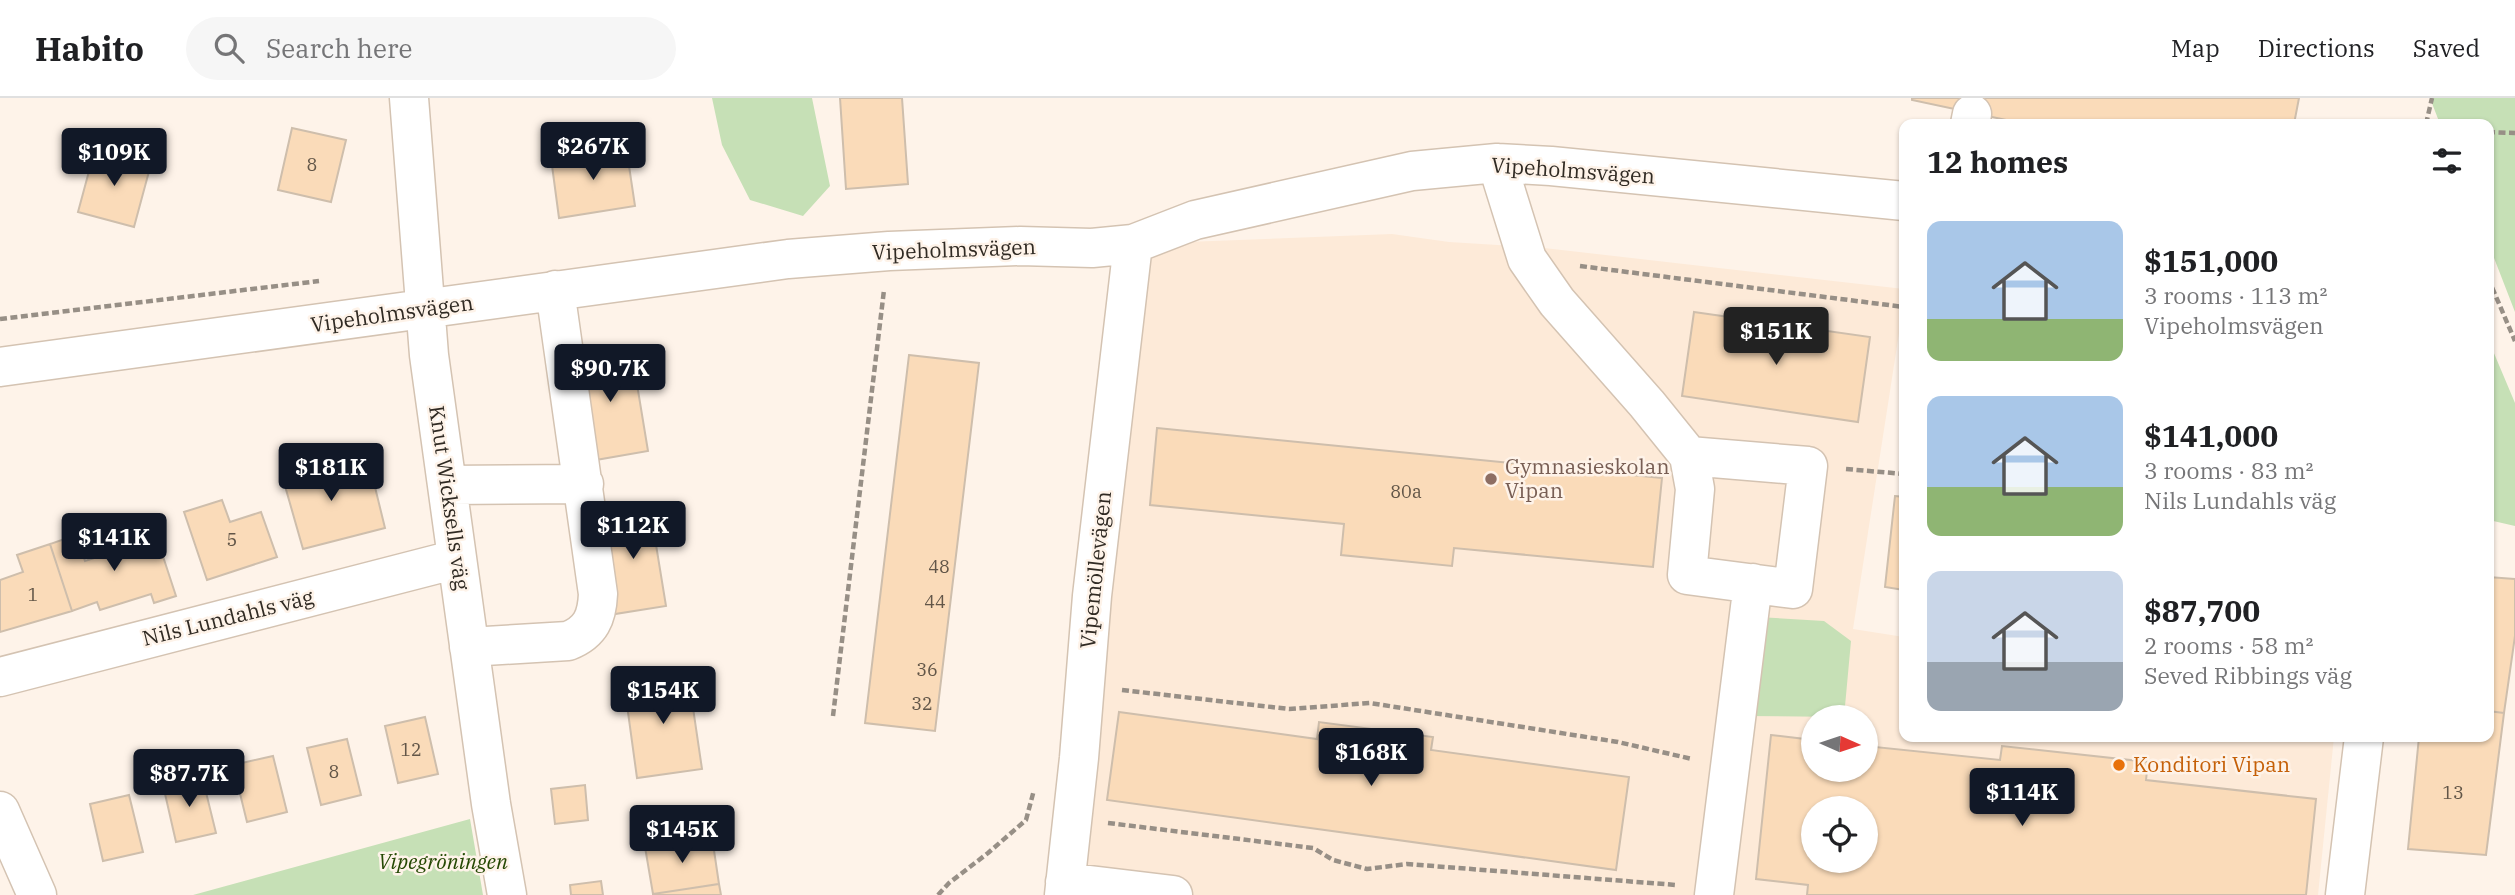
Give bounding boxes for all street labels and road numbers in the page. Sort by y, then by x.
street label: Vipeholmsvägen [1490,150,1656,190]
street label: Vipeholmsvägen [871,232,1036,266]
street label: Vipeholmsvägen [309,288,475,338]
street label: Knut Wicksells väg [423,404,477,592]
street label: Vipemöllevägen [1073,490,1117,650]
street label: Nils Lundahls väg [139,582,317,652]

